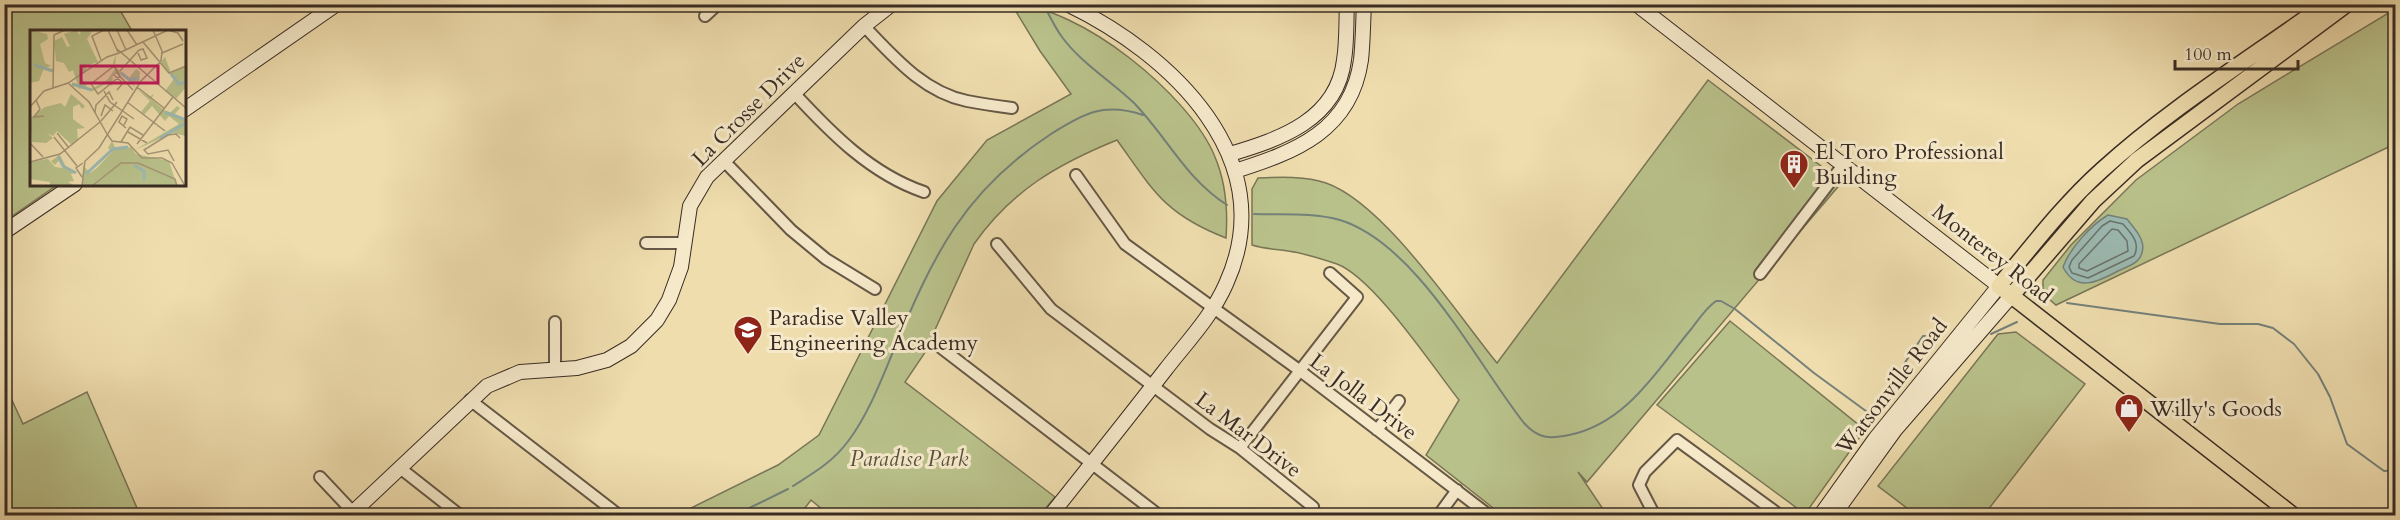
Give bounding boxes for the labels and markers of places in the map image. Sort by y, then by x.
place label: El Toro Professional Building [1815,137,2004,192]
building icon: El Toro Professional Building [1778,148,1810,190]
place label: Paradise Valley Engineering Academy [769,303,979,358]
school or university icon: Paradise Valley Engineering Academy [732,314,764,356]
shop icon: Willy's Goods [2113,392,2145,434]
place label: Willy's Goods [2149,394,2282,424]

